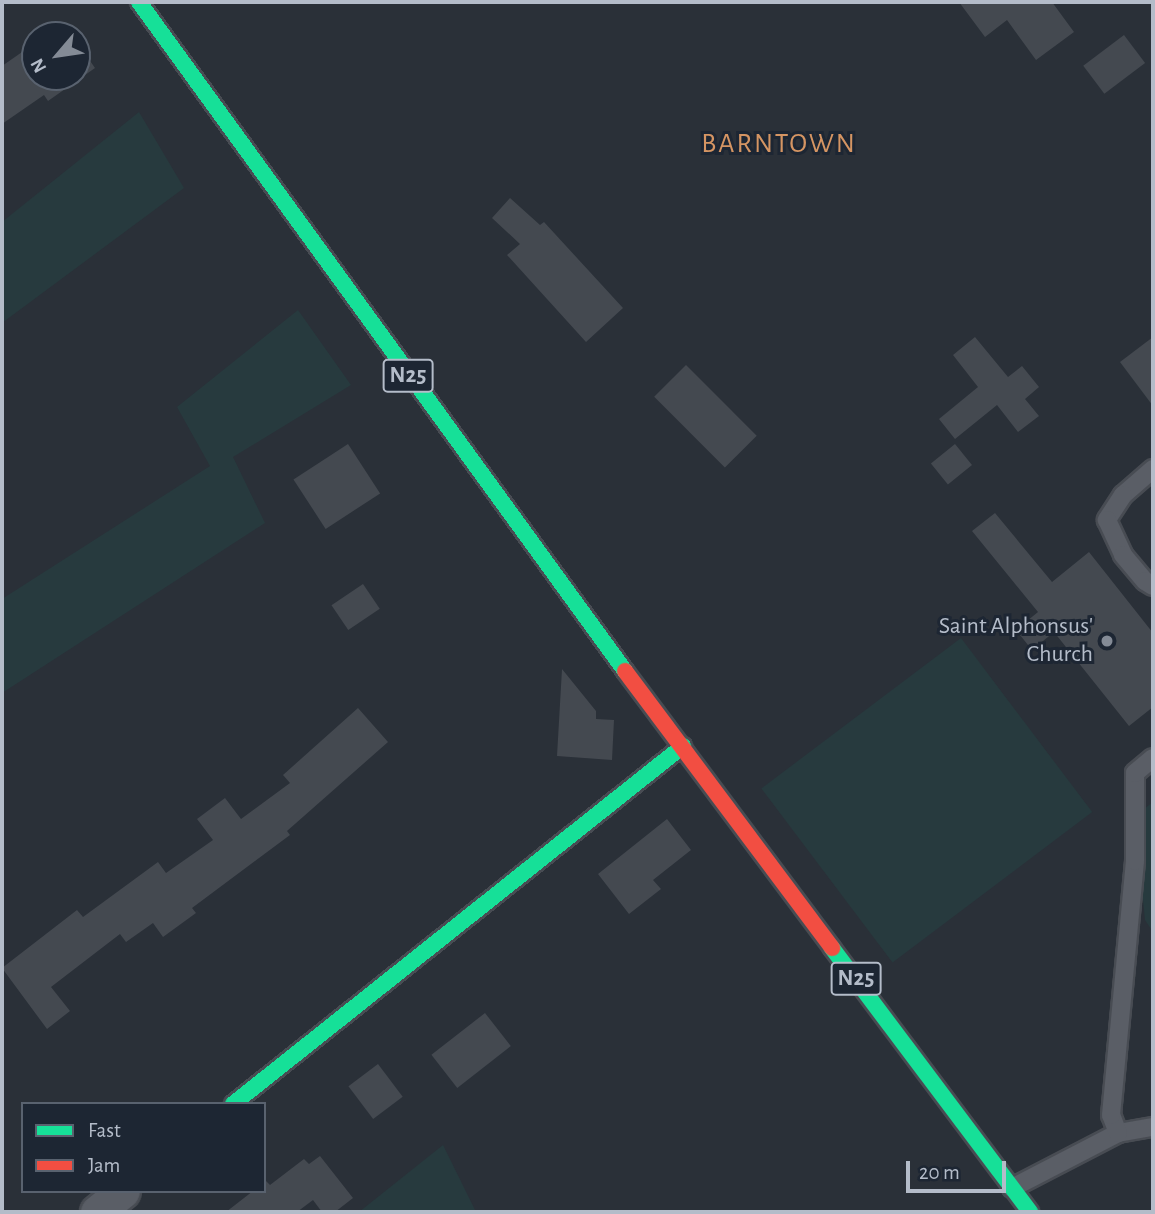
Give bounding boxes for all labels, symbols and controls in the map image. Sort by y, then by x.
north arrow [21,21,91,91]
text: N [27,55,50,76]
district label: BARNTOWN [702,127,856,161]
road number: N25 [382,356,434,396]
place label: Saint Alphonsus' Church [939,613,1093,669]
marker: Saint Alphonsus' Church [1099,633,1115,649]
road number: N25 [830,960,882,998]
legend [21,1102,266,1193]
text: Fast [88,1120,121,1141]
scale bar [910,1148,1010,1192]
text: Jam [88,1155,120,1176]
text: 20 m [919,1162,960,1183]

